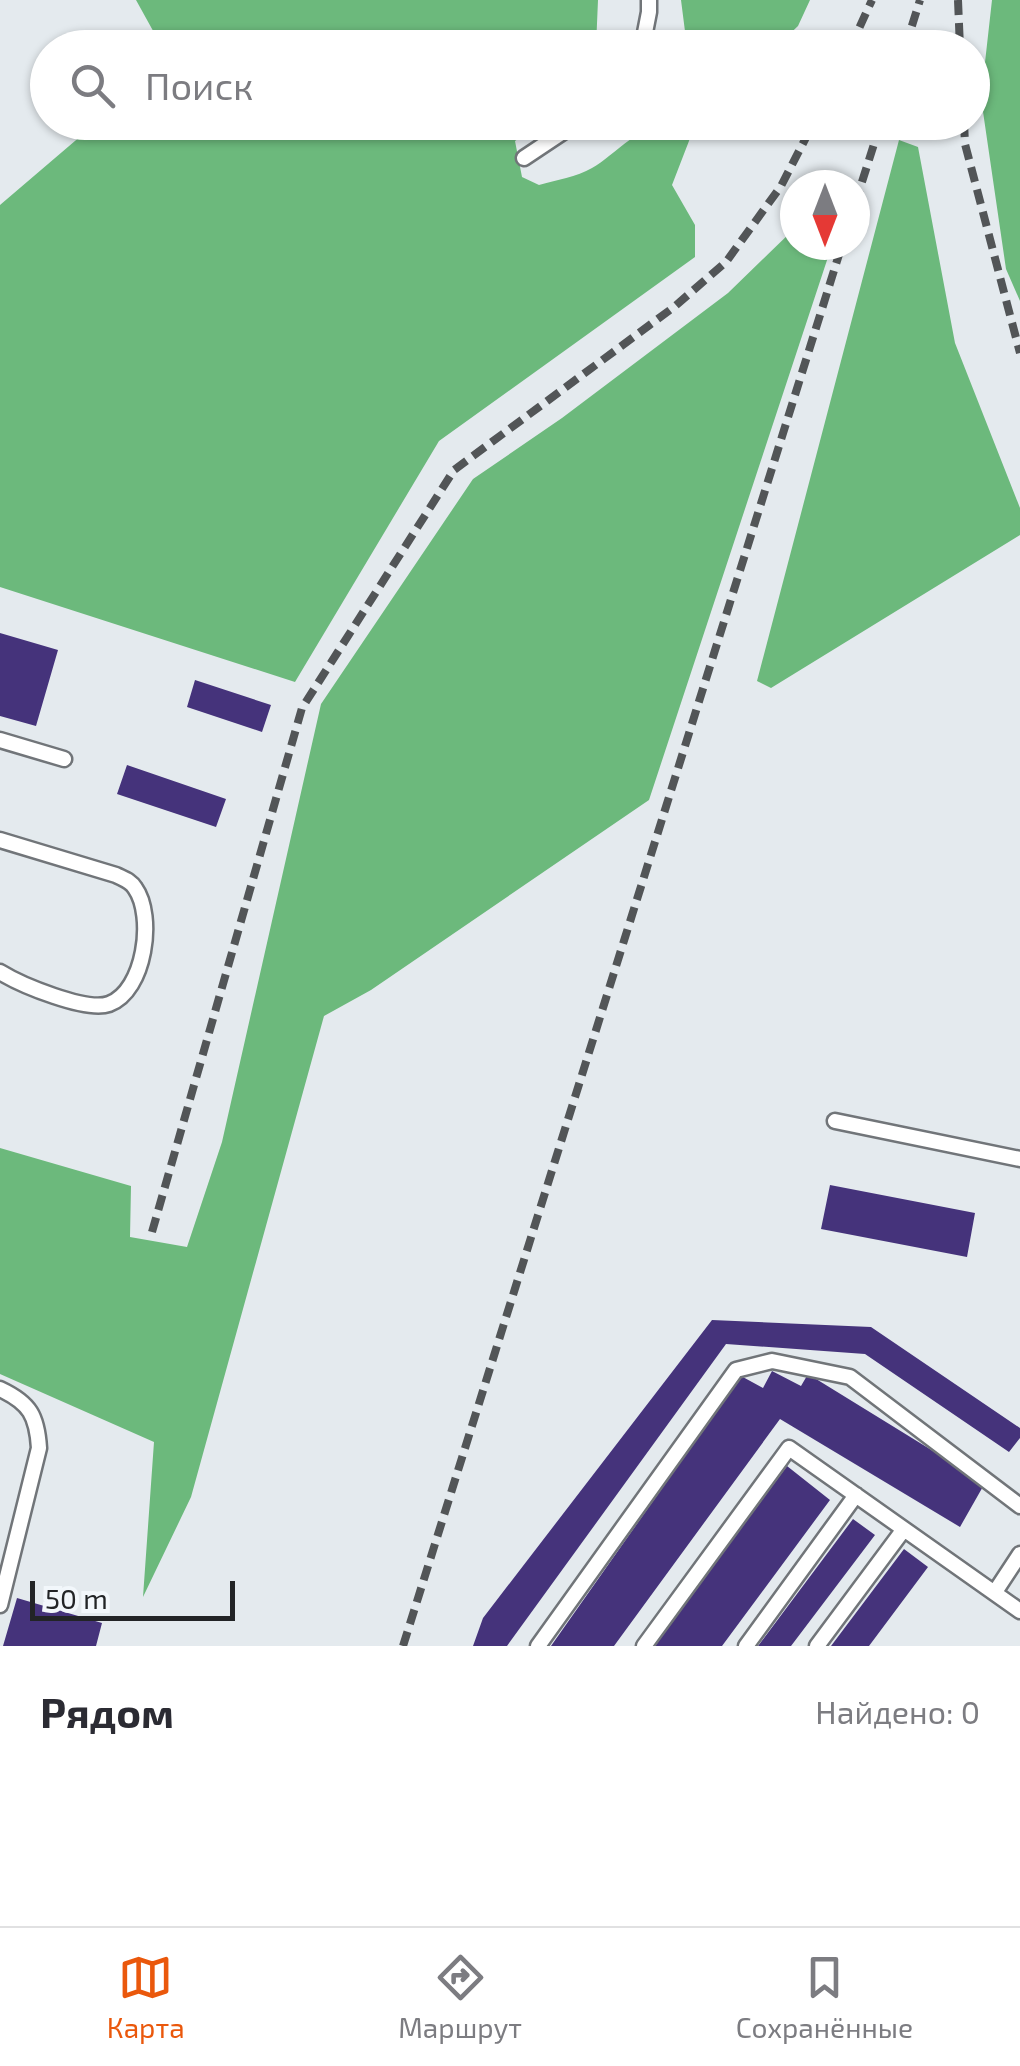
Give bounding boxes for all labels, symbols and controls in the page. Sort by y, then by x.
search box [30,30,990,140]
icon: search [65,58,120,113]
text: Поиск [145,62,254,108]
north arrow [780,170,870,260]
scale bar [30,1576,235,1620]
text: 50 m [45,1581,108,1615]
text: Рядом [40,1686,174,1736]
text: Найдено: 0 [815,1692,980,1730]
tab: Карта [107,1950,185,2044]
tab: Маршрут [398,1950,522,2044]
tab: Сохранённые [736,1950,913,2044]

